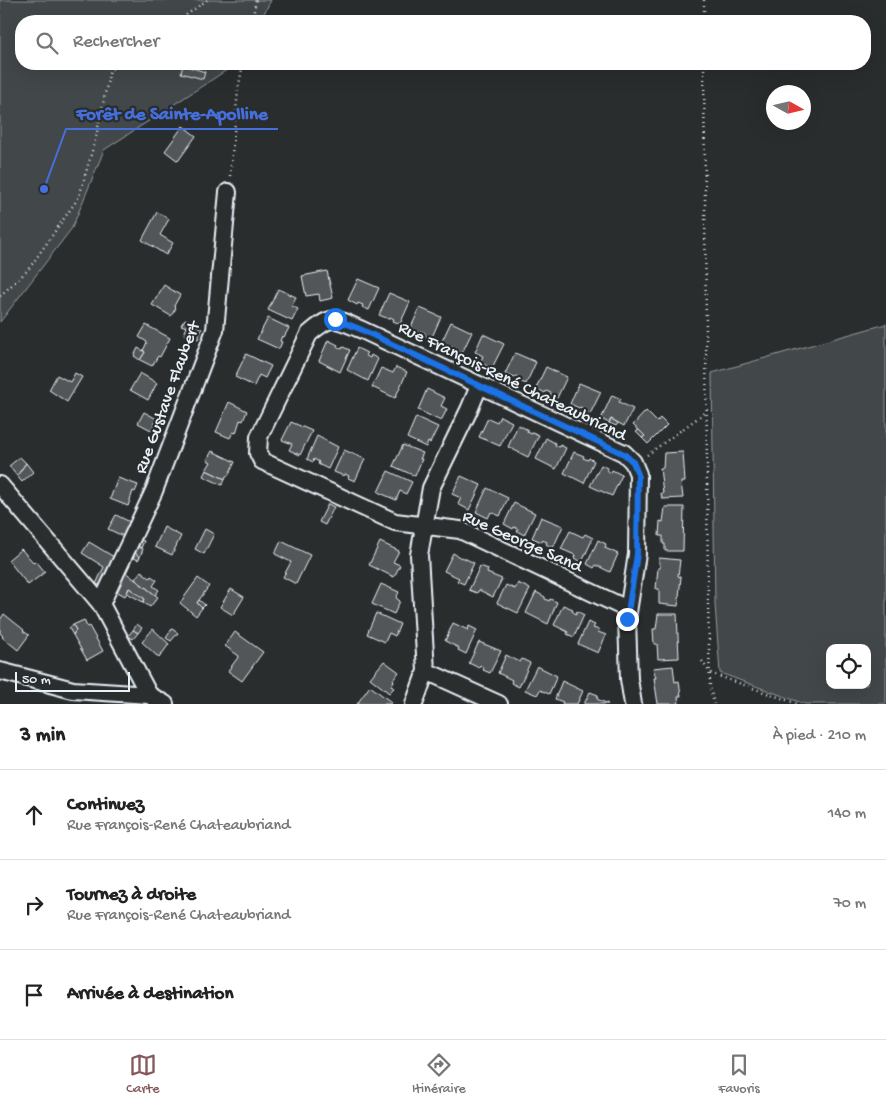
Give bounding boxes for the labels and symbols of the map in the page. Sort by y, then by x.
north arrow [766,85,811,130]
callout: Forêt de Sainte-Apolline [66,95,278,129]
text: Forêt de Sainte-Apolline [75,104,269,127]
route start [324,308,347,331]
street label: Rue Gustave Flaubert [131,317,206,477]
street label: Rue François-René Chateaubriand [394,318,631,447]
street label: Rue George Sand [459,506,587,579]
route end [616,608,639,631]
scale bar [15,669,130,692]

